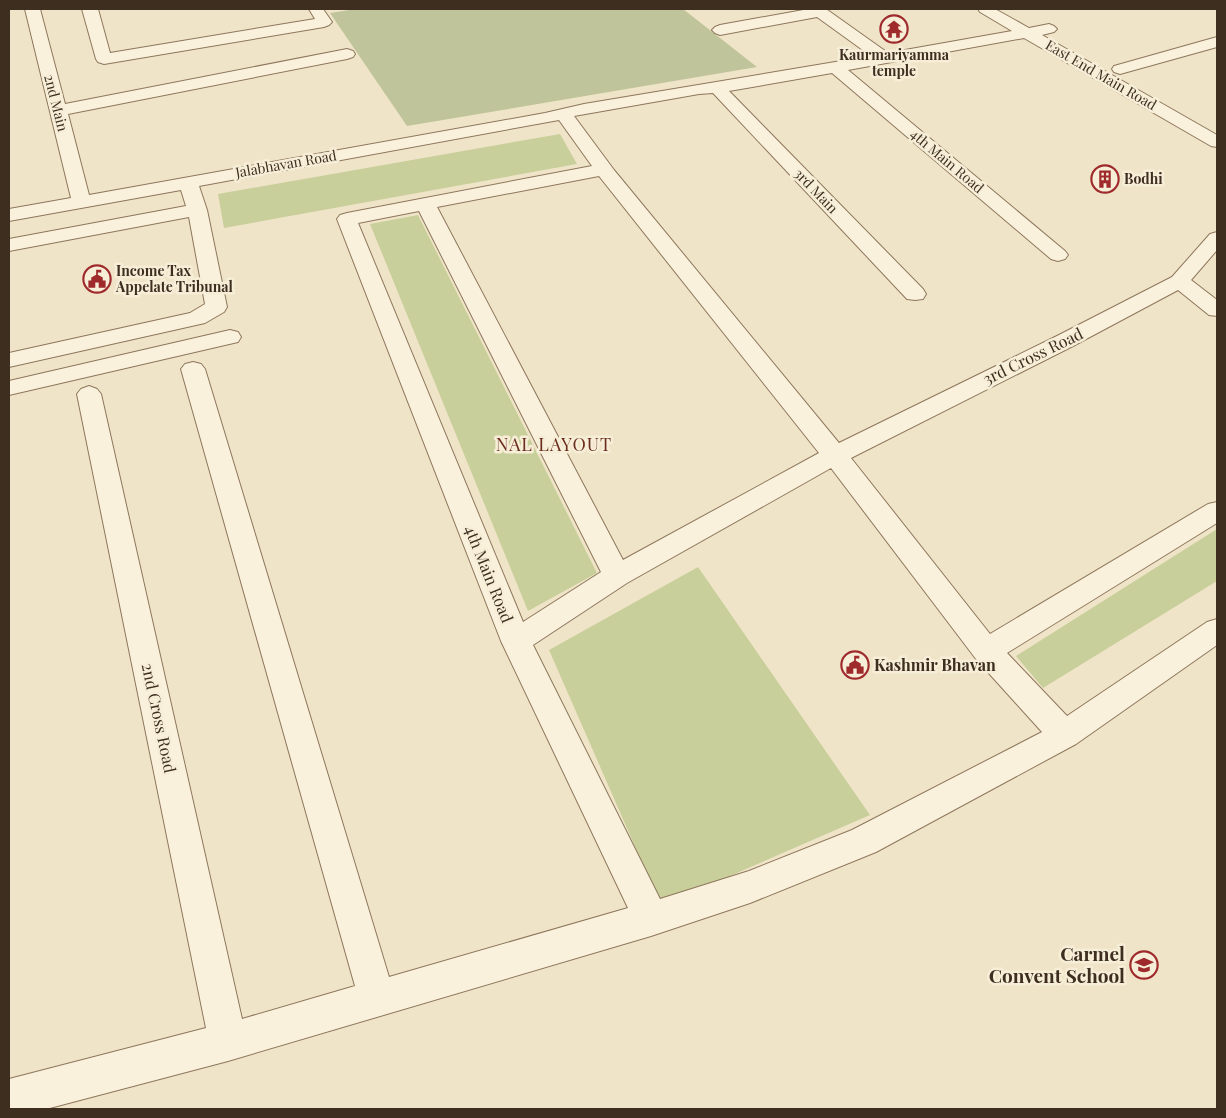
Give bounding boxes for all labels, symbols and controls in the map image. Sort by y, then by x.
temple icon: Kaurmariyamma temple [879,14,909,44]
street label: East End Main Road [1042,35,1160,114]
place label: Kaurmariyamma temple [839,45,950,80]
street label: 2nd Main [40,72,73,134]
street label: 4th Main Road [907,124,988,197]
street label: Jalabhavan Road [233,145,338,182]
street label: 3rd Main [790,164,843,218]
building icon: Bodhi [1090,164,1120,194]
place label: Bodhi [1124,169,1163,188]
place label: Income Tax Appelate Tribunal [115,261,234,296]
public building icon: Income Tax Appelate Tribunal [82,264,112,294]
street label: 3rd Cross Road [979,322,1086,389]
district label: NAL LAYOUT [496,432,612,456]
street label: 4th Main Road [460,522,519,626]
public building icon: Kashmir Bhavan [840,650,870,680]
place label: Kashmir Bhavan [874,654,996,675]
street label: 2nd Cross Road [138,661,181,775]
place label: Carmel Convent School [989,940,1125,988]
school or university icon: Carmel Convent School [1129,950,1159,980]

